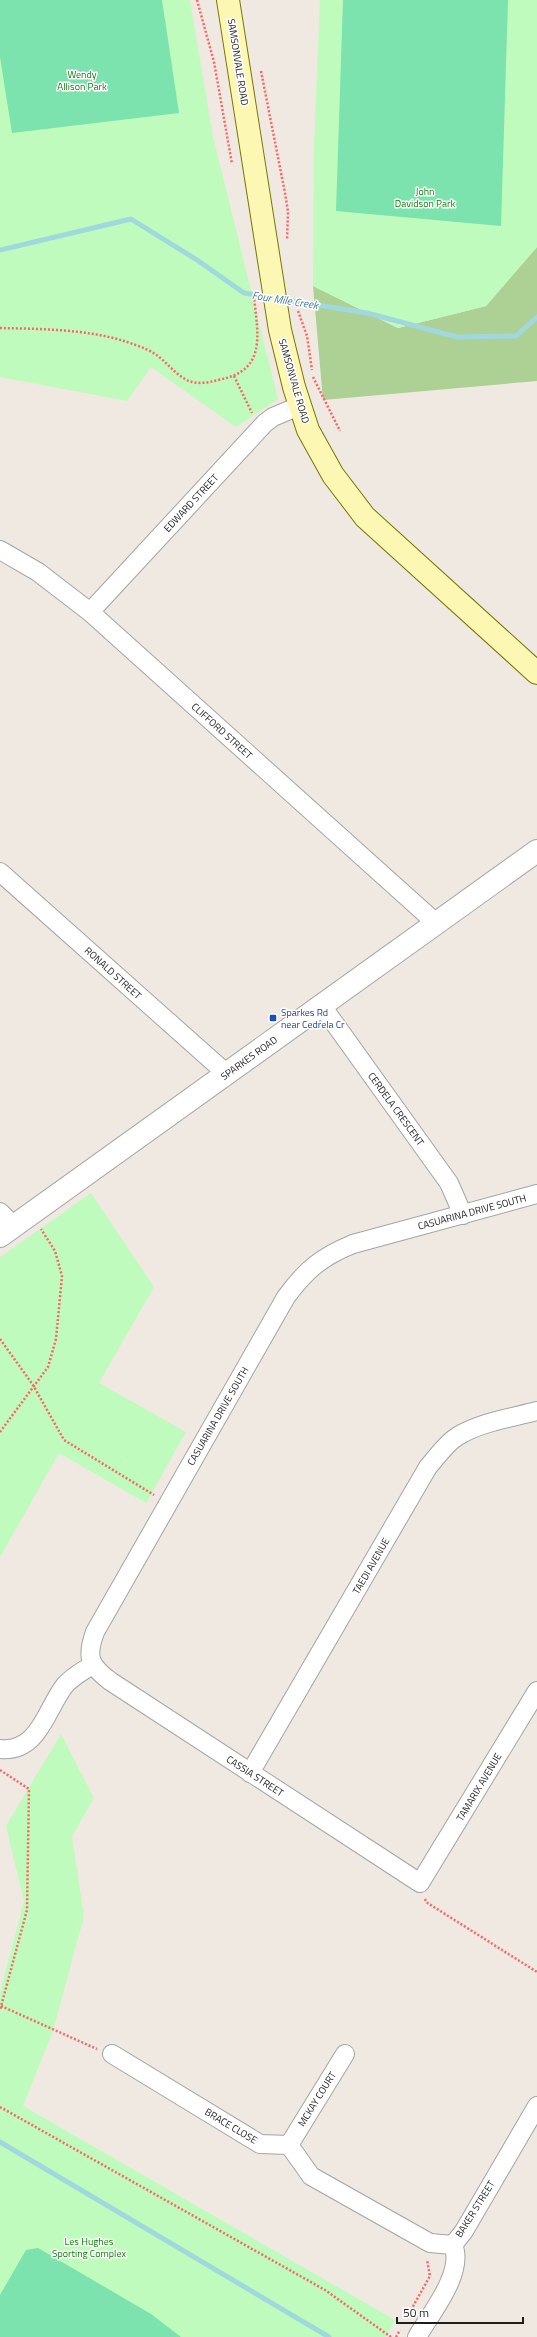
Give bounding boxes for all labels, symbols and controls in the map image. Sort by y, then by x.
street label: SAMSONVALE ROAD [224,18,252,106]
park label: Wendy Allison Park [57,67,107,94]
park label: John Davidson Park [395,184,455,211]
water label: Four Mile Creek [251,287,320,313]
street label: SAMSONVALE ROAD [275,337,313,425]
street label: EDWARD STREET [160,470,222,535]
street label: CLIFFORD STREET [188,699,256,763]
street label: RONALD STREET [81,943,145,1003]
place label: Sparkes Rd near Cedrela Cr [281,1005,345,1032]
marker: Sparkes Rd near Cedrela Cr [268,1013,278,1023]
street label: SPARKES ROAD [217,1032,281,1084]
street label: CERDELA CRESCENT [364,1069,428,1149]
street label: CASUARINA DRIVE SOUTH [416,1190,528,1234]
street label: CASUARINA DRIVE SOUTH [184,1364,252,1468]
street label: TAEDI AVENUE [349,1535,394,1597]
street label: TAMARIX AVENUE [453,1750,506,1824]
street label: CASSIA STREET [223,1752,287,1801]
street label: MCKAY COURT [294,2068,340,2129]
street label: BRACE CLOSE [202,2104,260,2148]
street label: BAKER STREET [451,2177,499,2240]
park label: Les Hughes Sporting Complex [52,2234,126,2261]
scale bar [397,2299,523,2325]
text: 50 m [403,2303,429,2322]

